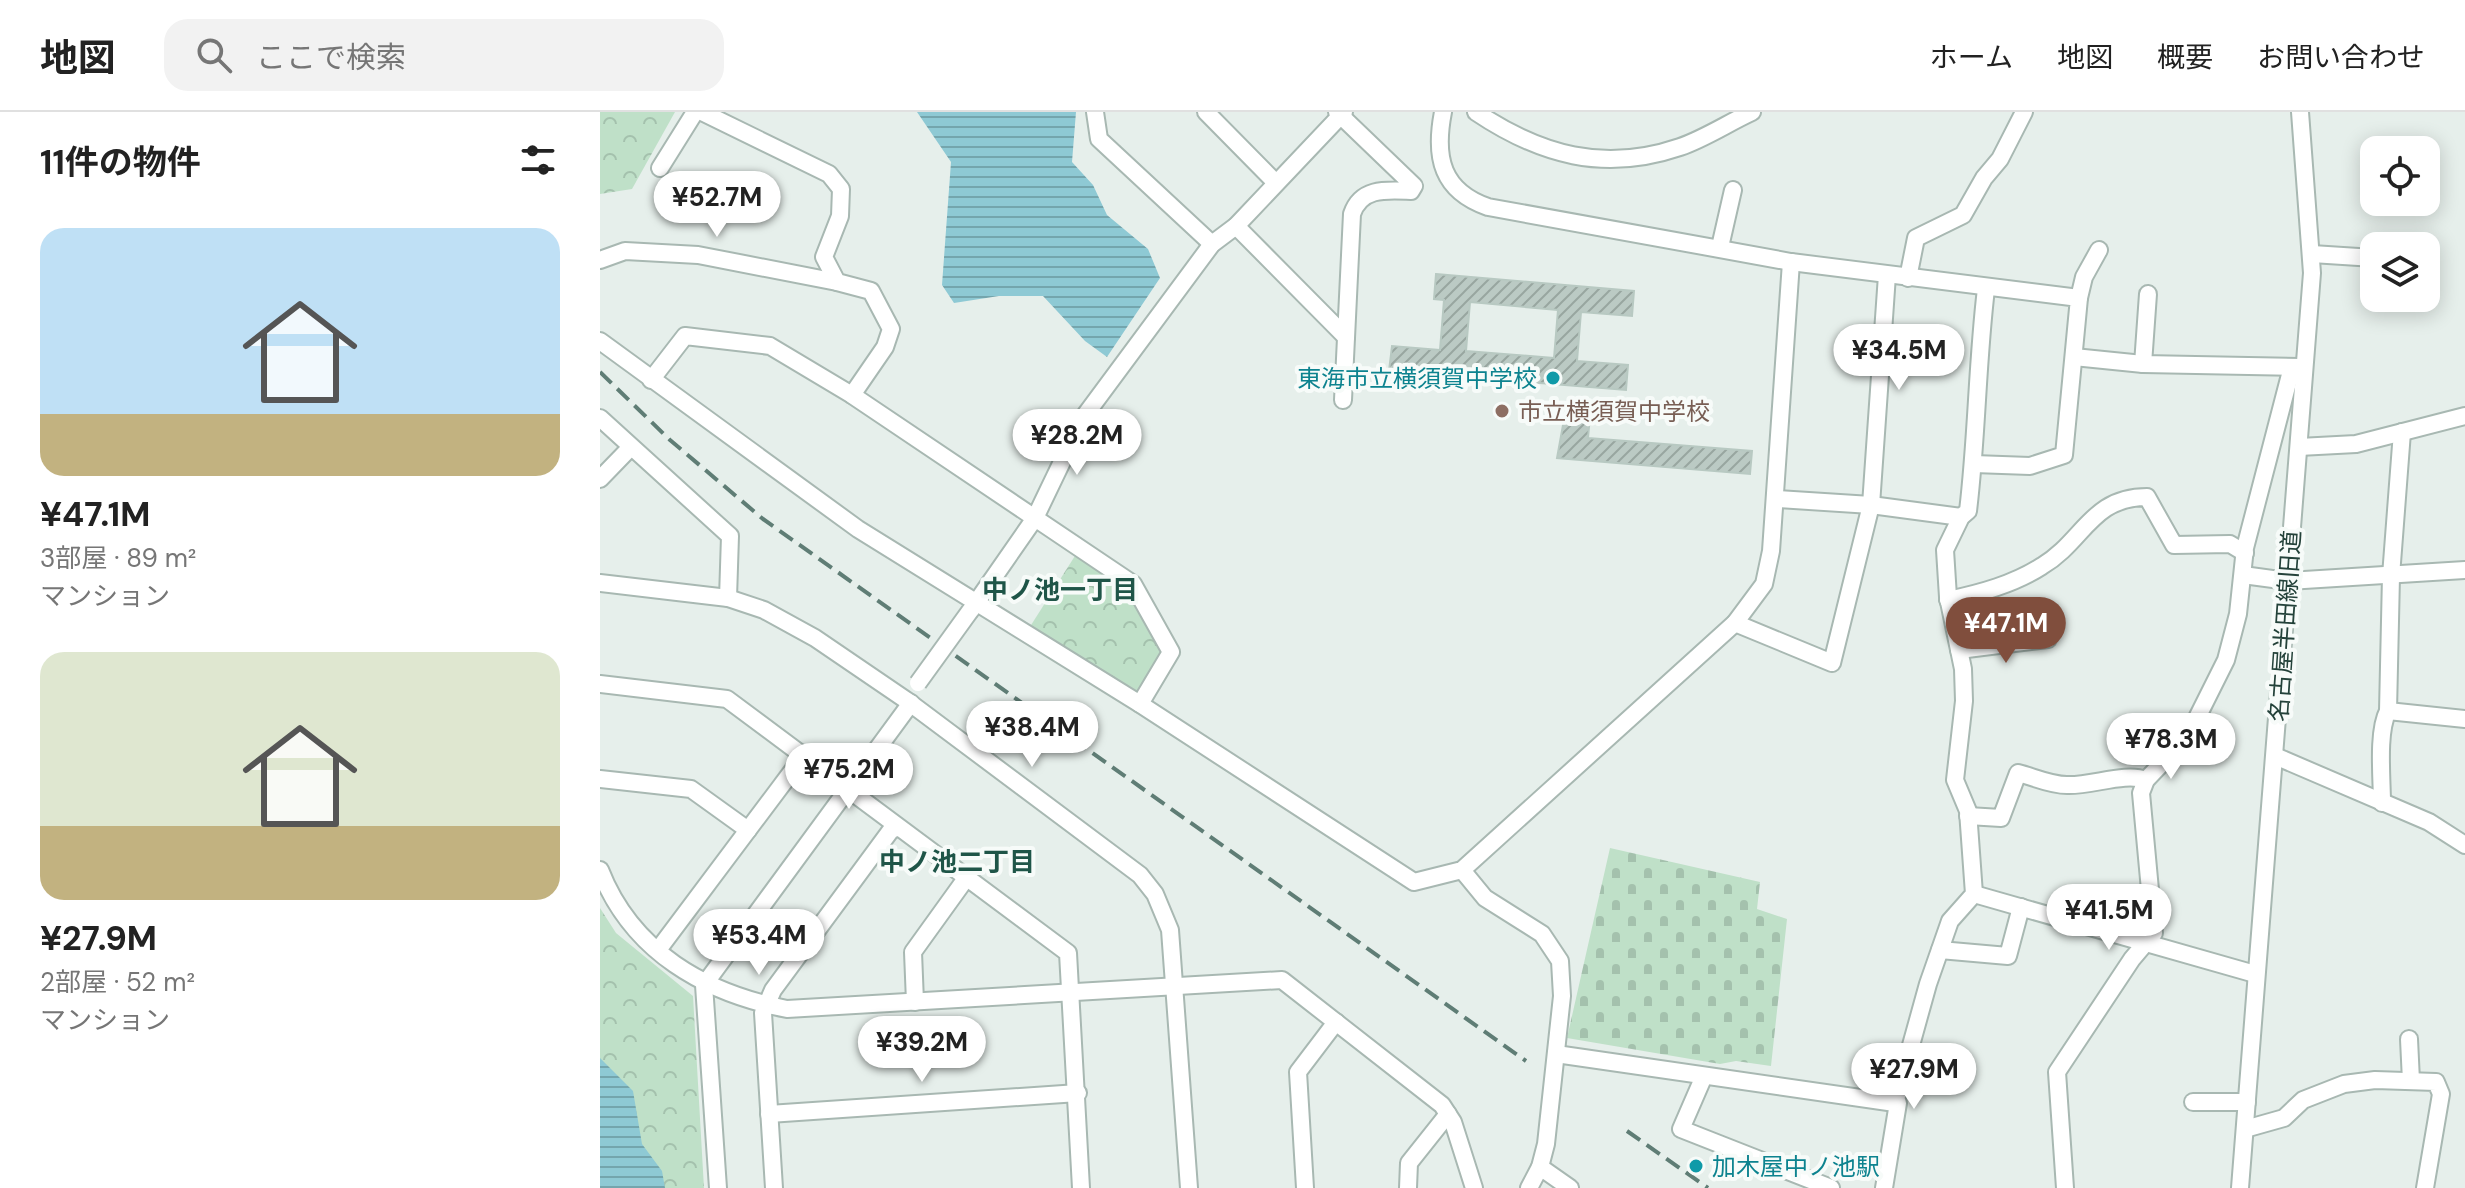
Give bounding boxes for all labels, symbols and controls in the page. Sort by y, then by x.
search box [164,19,724,91]
text: 地図 [40,33,116,83]
icon: search [192,33,236,77]
text: ここで検索 [256,38,406,77]
text: ホーム [1930,39,2013,76]
text: 地図 [2057,39,2113,76]
text: 概要 [2157,39,2213,76]
text: お問い合わせ [2257,39,2425,76]
map controls [2360,136,2440,312]
button: locate [2360,136,2440,216]
icon: filters [516,138,560,182]
text: 11件の物件 [40,140,201,185]
pin: ¥52.7M [652,171,782,239]
text: ¥52.7M [672,180,762,214]
button: layers [2360,232,2440,312]
icon: home [228,280,372,424]
pin: ¥34.5M [1834,324,1964,392]
text: ¥34.5M [1851,333,1947,367]
place label: 東海市立横須賀中学校 [1297,363,1537,394]
marker: 東海市立横須賀中学校 [1544,369,1562,387]
place label: 市立横須賀中学校 [1518,396,1710,427]
marker: 市立横須賀中学校 [1493,402,1511,420]
pin: ¥28.2M [1012,409,1142,477]
text: ¥28.2M [1031,418,1123,452]
text: ¥47.1M [40,492,150,537]
street label: 名古屋半田線旧道 [2263,529,2307,723]
text: 3部屋 · 89 m² [40,541,196,575]
district label: 中ノ池一丁目 [982,573,1138,607]
text: マンション [40,579,170,613]
pin: ¥47.1M [1941,597,2071,665]
text: ¥47.1M [1964,606,2048,640]
pin: ¥38.4M [967,701,1097,769]
icon: home [228,704,372,848]
text: ¥38.4M [984,710,1080,744]
pin: ¥78.3M [2106,713,2236,781]
text: ¥78.3M [2124,722,2218,756]
pin: ¥75.2M [784,743,914,811]
text: ¥75.2M [803,752,895,786]
district label: 中ノ池二丁目 [879,845,1035,879]
pin: ¥41.5M [2044,884,2174,952]
text: ¥41.5M [2064,893,2154,927]
pin: ¥53.4M [694,909,824,977]
text: ¥27.9M [40,916,157,961]
text: ¥53.4M [711,918,807,952]
text: 2部屋 · 52 m² [40,965,195,999]
text: マンション [40,1003,170,1037]
pin: ¥39.2M [857,1016,987,1084]
text: ¥39.2M [876,1025,968,1059]
pin: ¥27.9M [1849,1043,1979,1111]
text: ¥27.9M [1869,1052,1959,1086]
place label: 加木屋中ノ池駅 [1712,1151,1880,1182]
marker: 加木屋中ノ池駅 [1687,1157,1705,1175]

